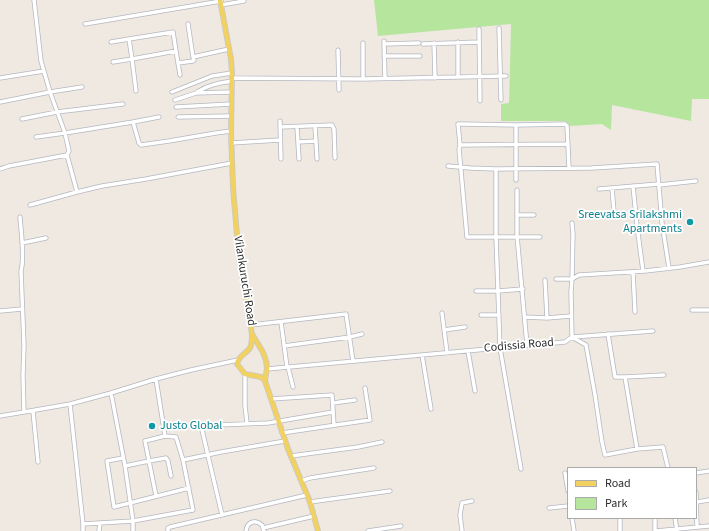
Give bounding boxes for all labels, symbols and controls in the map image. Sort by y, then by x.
place label: Sreevatsa Srilakshmi Apartments [578,208,682,236]
marker: Sreevatsa Srilakshmi Apartments [685,217,695,227]
street label: Vilankuruchi Road [230,235,258,327]
street label: Codissia Road [483,336,555,356]
place label: Justo Global [160,419,222,433]
marker: Justo Global [147,421,157,431]
legend [567,467,697,519]
text: Road [605,475,631,492]
text: Park [605,495,627,512]

